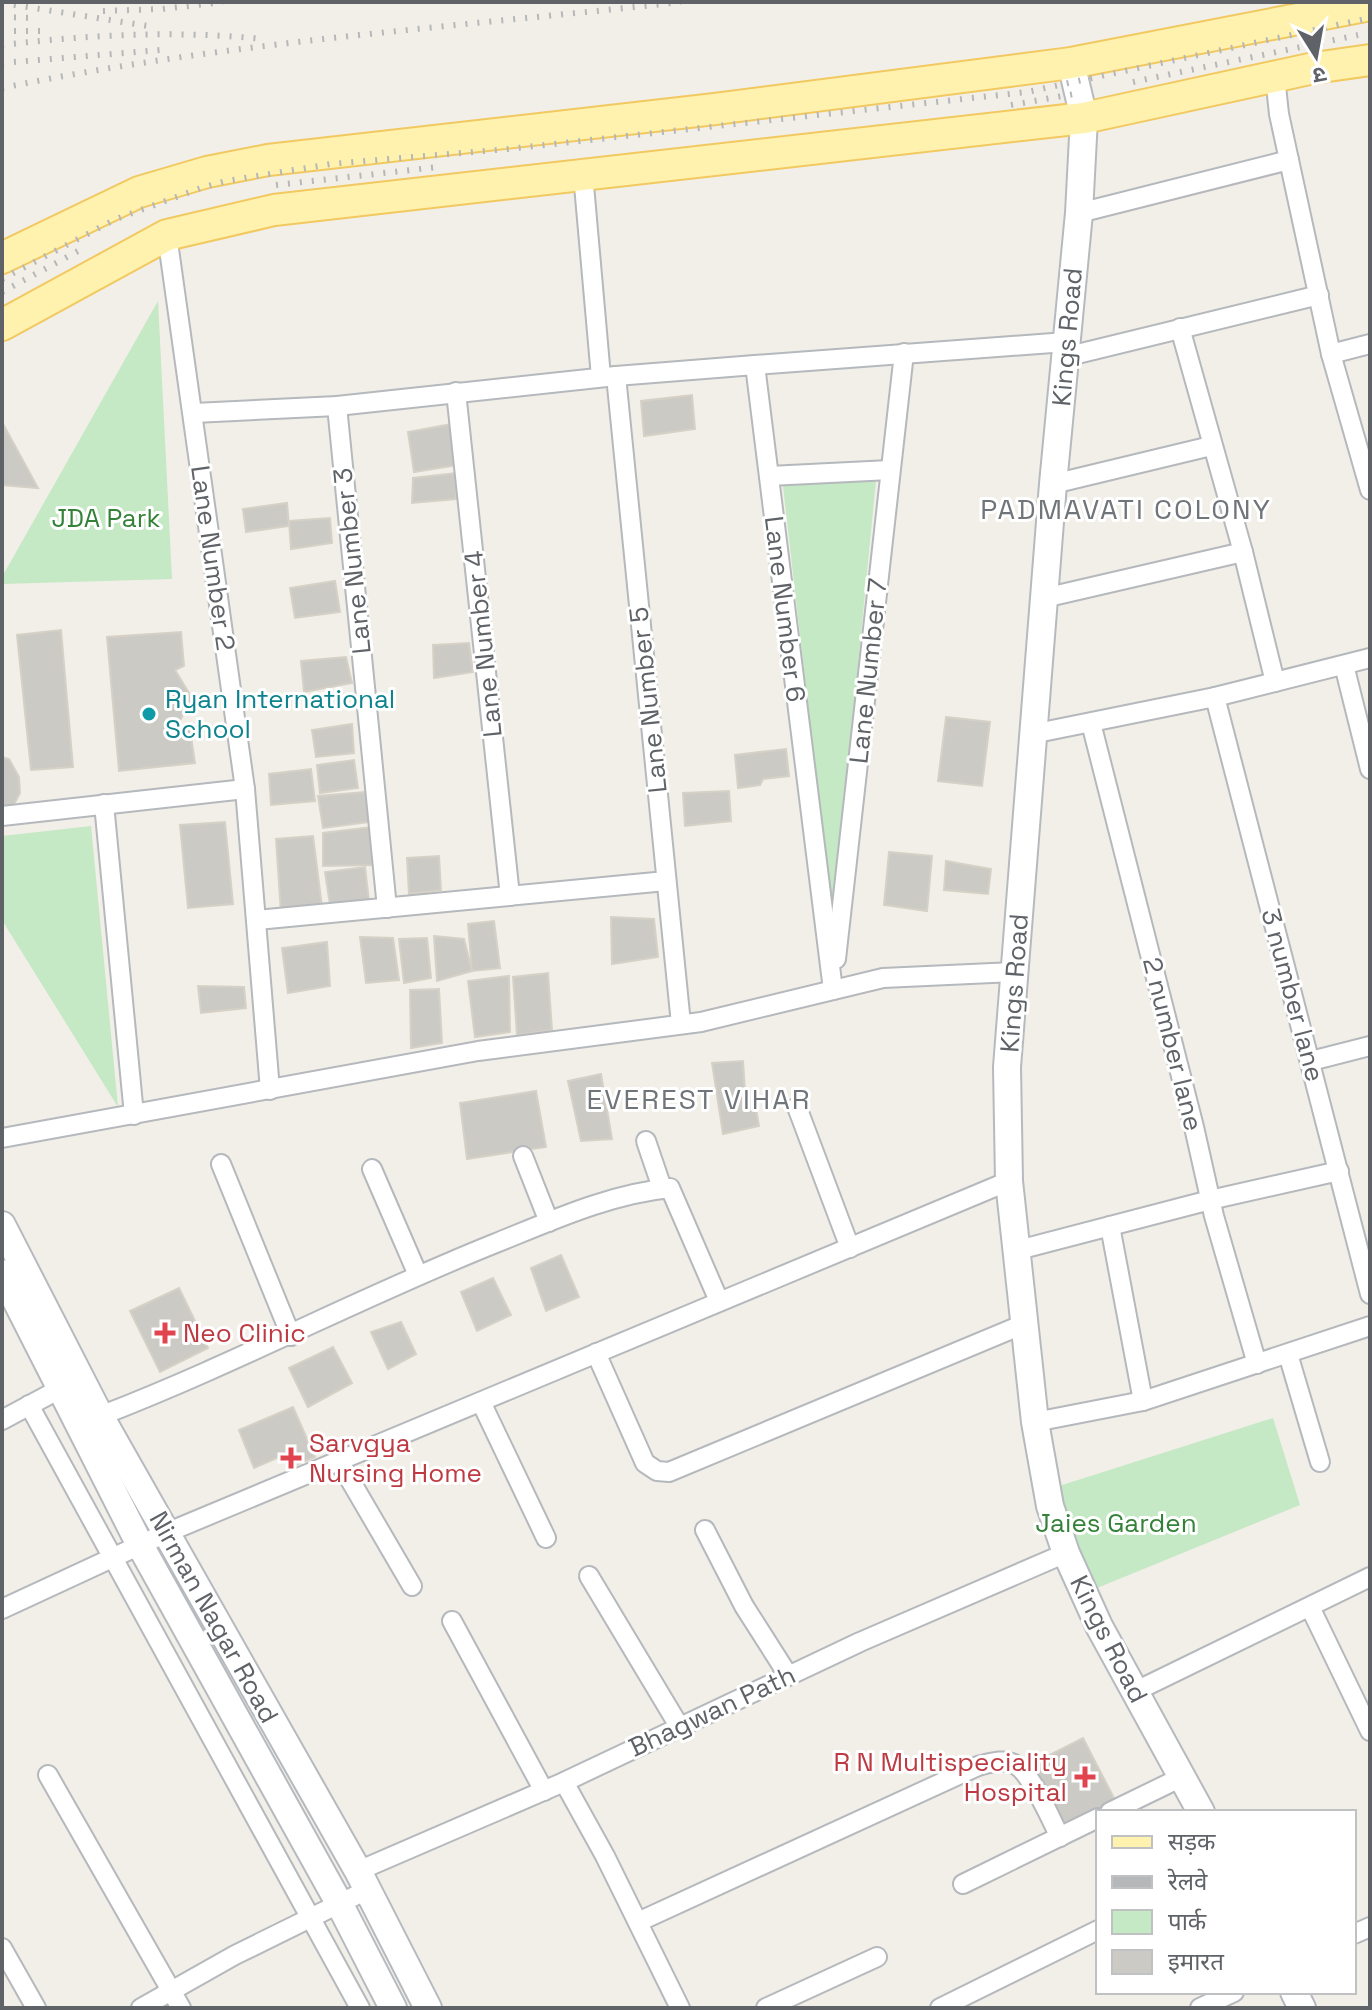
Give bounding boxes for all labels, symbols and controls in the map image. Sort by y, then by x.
north arrow [1276,16,1356,96]
text: उ [1310,61,1329,91]
street label: Kings Road [1044,266,1090,408]
street label: Lane Number 2 [183,463,243,653]
street label: Lane Number 3 [325,466,379,656]
district label: PADMAVATI COLONY [980,491,1272,527]
park label: JDA Park [51,501,161,535]
street label: Lane Number 6 [757,514,813,704]
street label: Lane Number 4 [456,549,510,739]
street label: Lane Number 7 [841,577,895,765]
street label: Lane Number 5 [621,605,675,795]
place label: Ryan International School [165,682,395,746]
marker: Ryan International School [140,705,158,723]
street label: 3 number lane [1254,905,1332,1085]
street label: Kings Road [992,912,1036,1054]
street label: 2 number lane [1135,954,1211,1134]
district label: EVEREST VIHAR [586,1081,812,1117]
place label: Neo Clinic [183,1316,306,1350]
marker: Neo Clinic [154,1322,176,1344]
place label: Sarvgya Nursing Home [309,1426,482,1490]
marker: Sarvgya Nursing Home [280,1447,302,1469]
street label: Nirman Nagar Road [142,1505,286,1729]
park label: Jaies Garden [1035,1506,1197,1540]
street label: Kings Road [1062,1569,1156,1709]
street label: Bhagwan Path [623,1658,801,1764]
place label: R N Multispeciality Hospital [834,1745,1067,1809]
marker: R N Multispeciality Hospital [1074,1766,1096,1788]
legend [1096,1810,1356,1994]
text: सड़क [1168,1826,1216,1857]
text: रेलवे [1167,1866,1208,1897]
text: पार्क [1168,1906,1207,1937]
text: इमारत [1168,1946,1225,1977]

